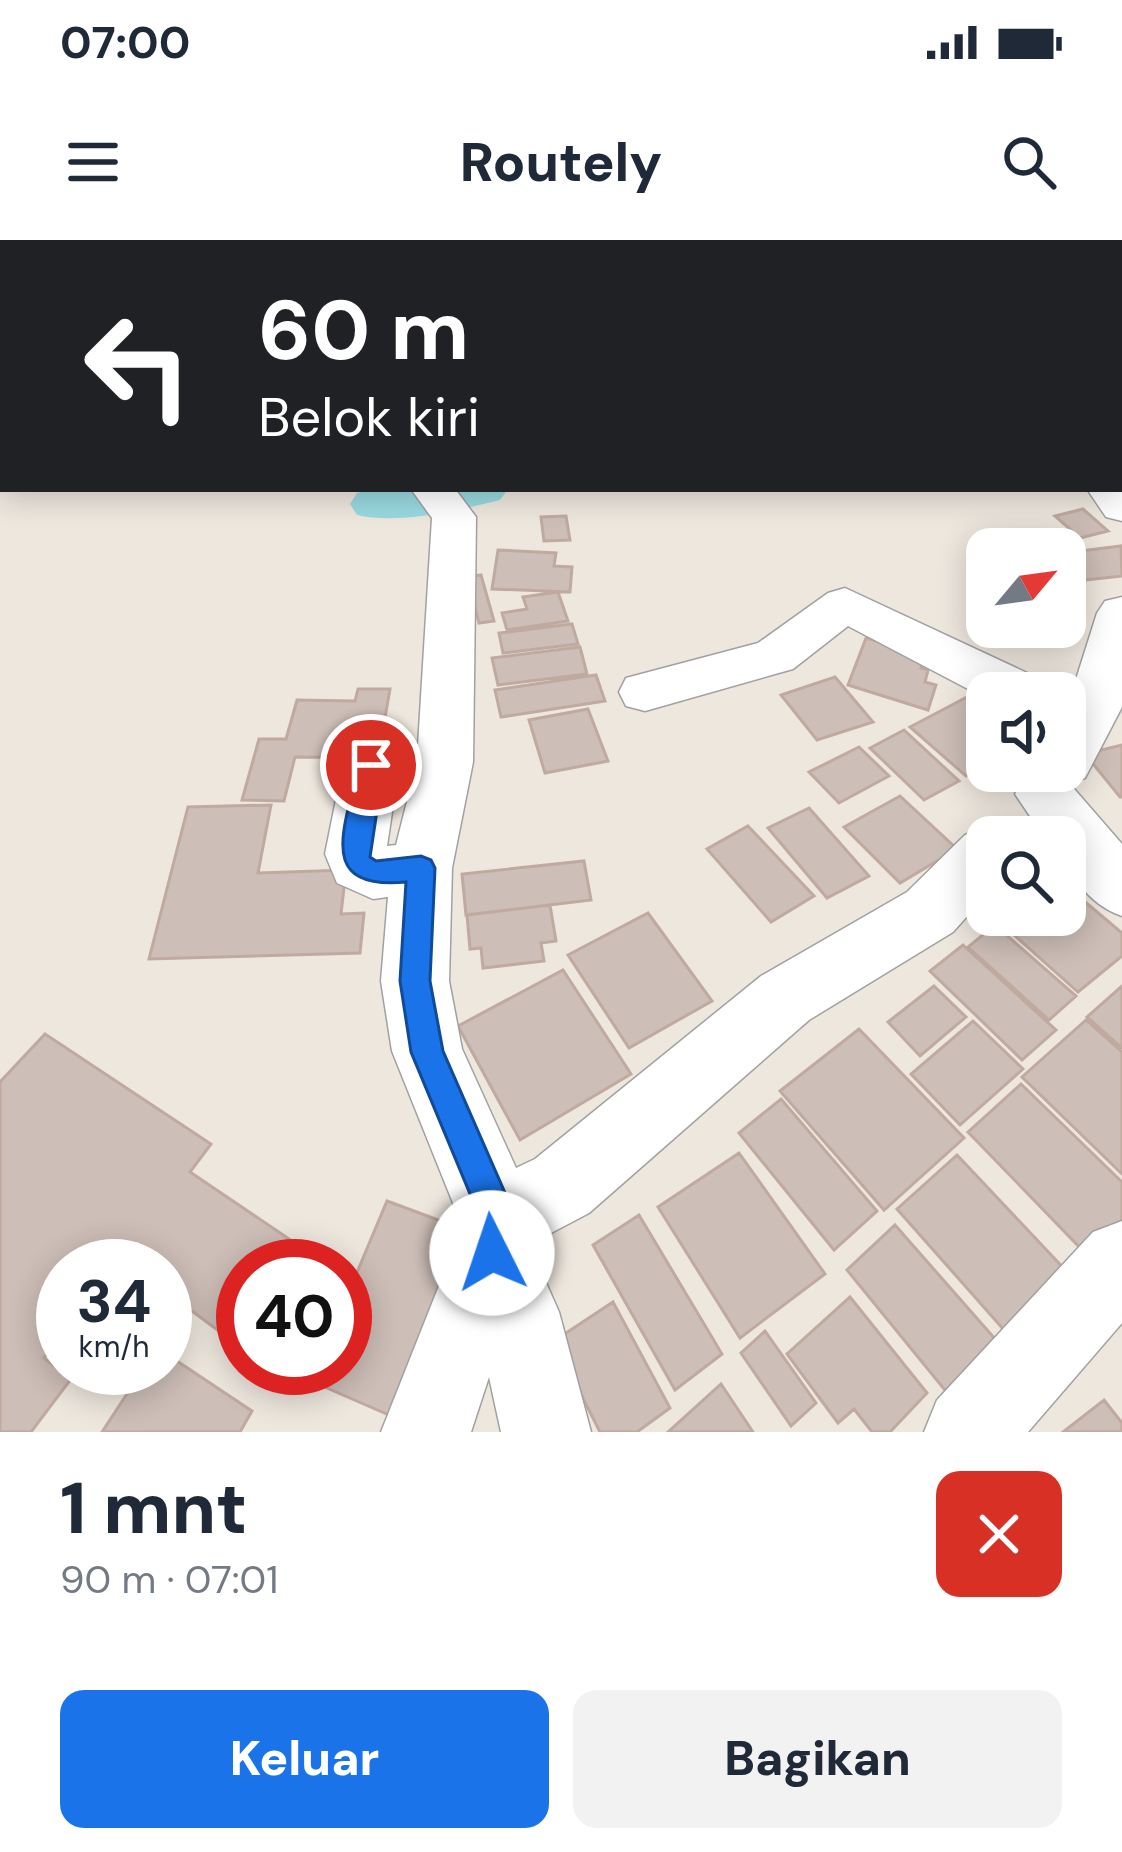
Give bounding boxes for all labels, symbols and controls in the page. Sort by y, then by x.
text: 07:00 [60,13,190,72]
text: Routely [460,127,662,198]
icon: menu [60,129,126,195]
icon: search [996,129,1062,195]
text: 60 m [258,276,469,385]
icon: left [60,288,216,444]
text: Belok kiri [258,382,480,453]
north arrow [966,528,1086,648]
map controls [966,528,1086,936]
button: sound [966,672,1086,792]
pin [320,714,422,816]
icon: arrive [338,732,404,798]
button: search [966,816,1086,936]
position arrow [429,1190,555,1316]
speed limit sign: 40 [216,1239,372,1395]
text: 34 [76,1262,152,1341]
text: km/h [79,1327,149,1366]
text: 1 mnt [60,1462,248,1555]
button: close [936,1471,1062,1597]
text: 90 m · 07:01 [60,1554,278,1605]
button: Keluar [60,1690,549,1828]
button: Bagikan [573,1690,1062,1828]

